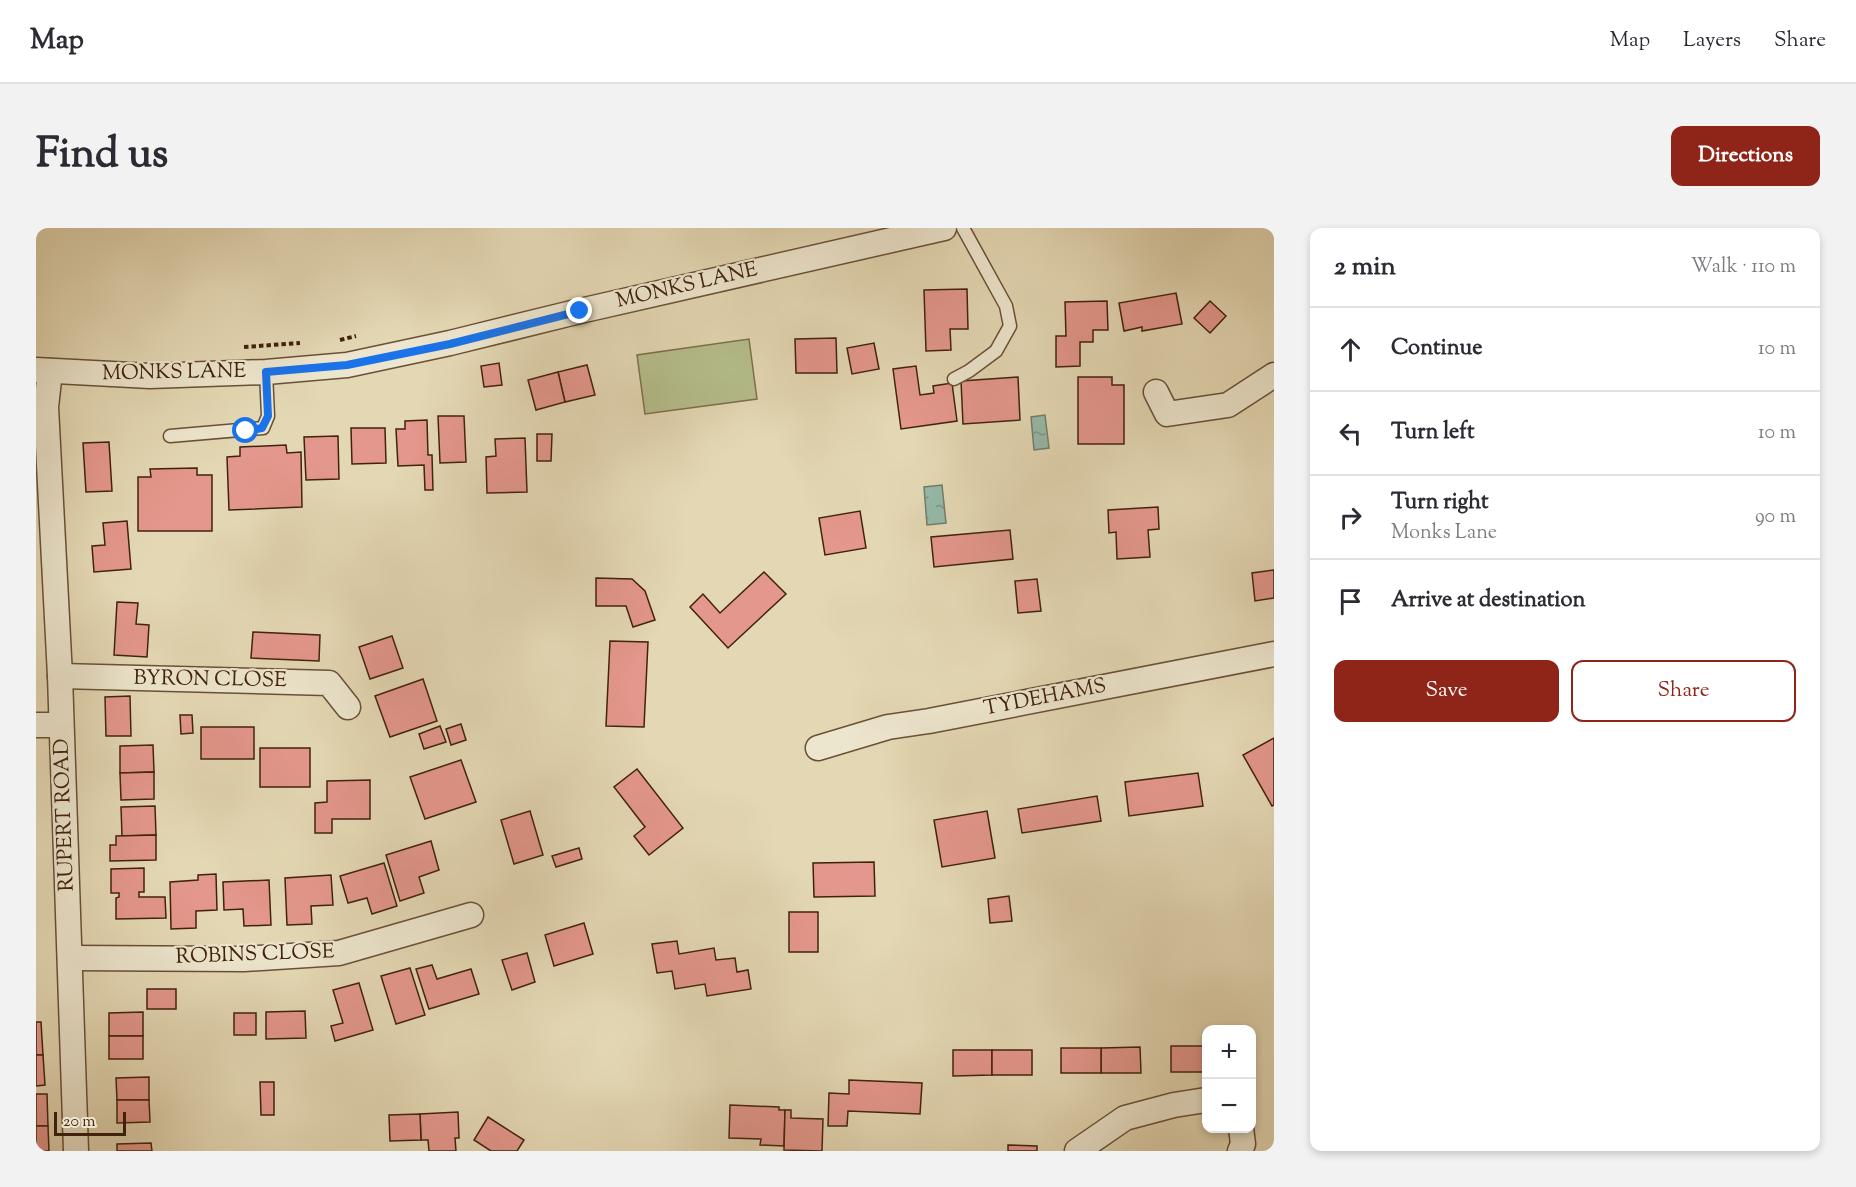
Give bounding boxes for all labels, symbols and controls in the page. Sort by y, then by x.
text: Map [30,21,84,61]
text: Map [1610,26,1650,56]
text: Layers [1683,26,1741,56]
text: Share [1774,26,1826,56]
text: Find us [36,126,168,186]
button: Directions [1671,126,1820,186]
text: 2 min [1334,249,1396,286]
text: Walk · 110 m [1691,253,1796,282]
street label: MONKS LANE [613,255,761,317]
route end [566,297,592,323]
icon: ahead [1334,333,1367,366]
text: Continue [1391,333,1482,365]
text: 10 m [1758,335,1796,364]
street label: MONKS LANE [102,357,247,389]
route start [232,417,258,443]
icon: left [1334,417,1367,450]
text: Turn left [1391,417,1474,449]
text: 10 m [1758,419,1796,448]
text: Turn right [1391,487,1488,519]
icon: right [1334,501,1367,534]
text: 90 m [1755,503,1796,532]
text: Monks Lane [1391,519,1497,548]
icon: arrive [1334,585,1367,618]
text: Arrive at destination [1391,585,1586,617]
button: Save [1334,660,1559,722]
button: Share [1571,660,1796,722]
street label: BYRON CLOSE [133,664,287,696]
street label: TYDEHAMS [981,671,1109,725]
street label: RUPERT ROAD [47,738,83,892]
street label: ROBINS CLOSE [175,937,335,973]
map controls [1202,1025,1256,1133]
button: + [1202,1025,1256,1079]
button: − [1202,1079,1256,1133]
scale bar [54,1109,126,1136]
text: 20 m [63,1111,96,1134]

